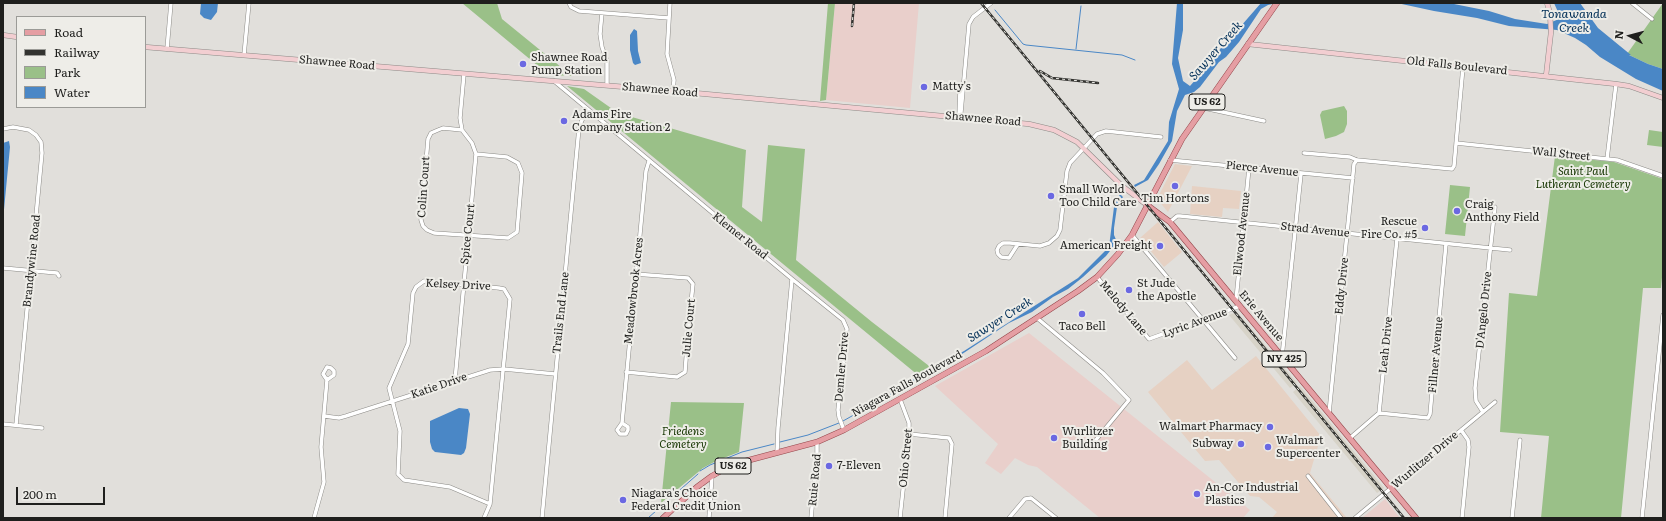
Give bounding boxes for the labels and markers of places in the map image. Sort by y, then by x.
place label: Shawnee Road Pump Station [531,51,607,77]
marker: Shawnee Road Pump Station [518,59,528,69]
place label: Matty's [932,80,971,94]
marker: Matty's [919,82,929,92]
place label: Adams Fire Company Station 2 [572,108,670,134]
marker: Adams Fire Company Station 2 [559,116,569,126]
marker: Tim Hortons [1170,181,1180,191]
place label: Small World Too Child Care [1059,183,1137,209]
marker: Small World Too Child Care [1046,191,1056,201]
place label: Tim Hortons [1141,192,1209,206]
place label: Craig Anthony Field [1465,198,1539,224]
marker: Craig Anthony Field [1452,206,1462,216]
place label: Rescue Fire Co. #5 [1361,215,1417,241]
marker: Rescue Fire Co. #5 [1420,223,1430,233]
place label: American Freight [1060,239,1152,253]
marker: American Freight [1155,241,1165,251]
place label: St Jude the Apostle [1137,277,1196,303]
marker: St Jude the Apostle [1124,285,1134,295]
marker: Taco Bell [1077,309,1087,319]
place label: Taco Bell [1058,320,1106,334]
place label: Walmart Pharmacy [1159,420,1262,434]
marker: Walmart Pharmacy [1265,422,1275,432]
place label: Wurlitzer Building [1062,425,1113,451]
marker: Wurlitzer Building [1049,433,1059,443]
place label: Walmart Supercenter [1276,434,1340,460]
place label: Subway [1192,437,1233,451]
marker: Subway [1236,439,1246,449]
marker: Walmart Supercenter [1263,442,1273,452]
place label: 7-Eleven [837,459,881,473]
marker: 7-Eleven [824,461,834,471]
place label: An-Cor Industrial Plastics [1205,481,1298,507]
place label: Niagara's Choice Federal Credit Union [631,487,741,513]
marker: An-Cor Industrial Plastics [1192,489,1202,499]
marker: Niagara's Choice Federal Credit Union [618,495,628,505]

